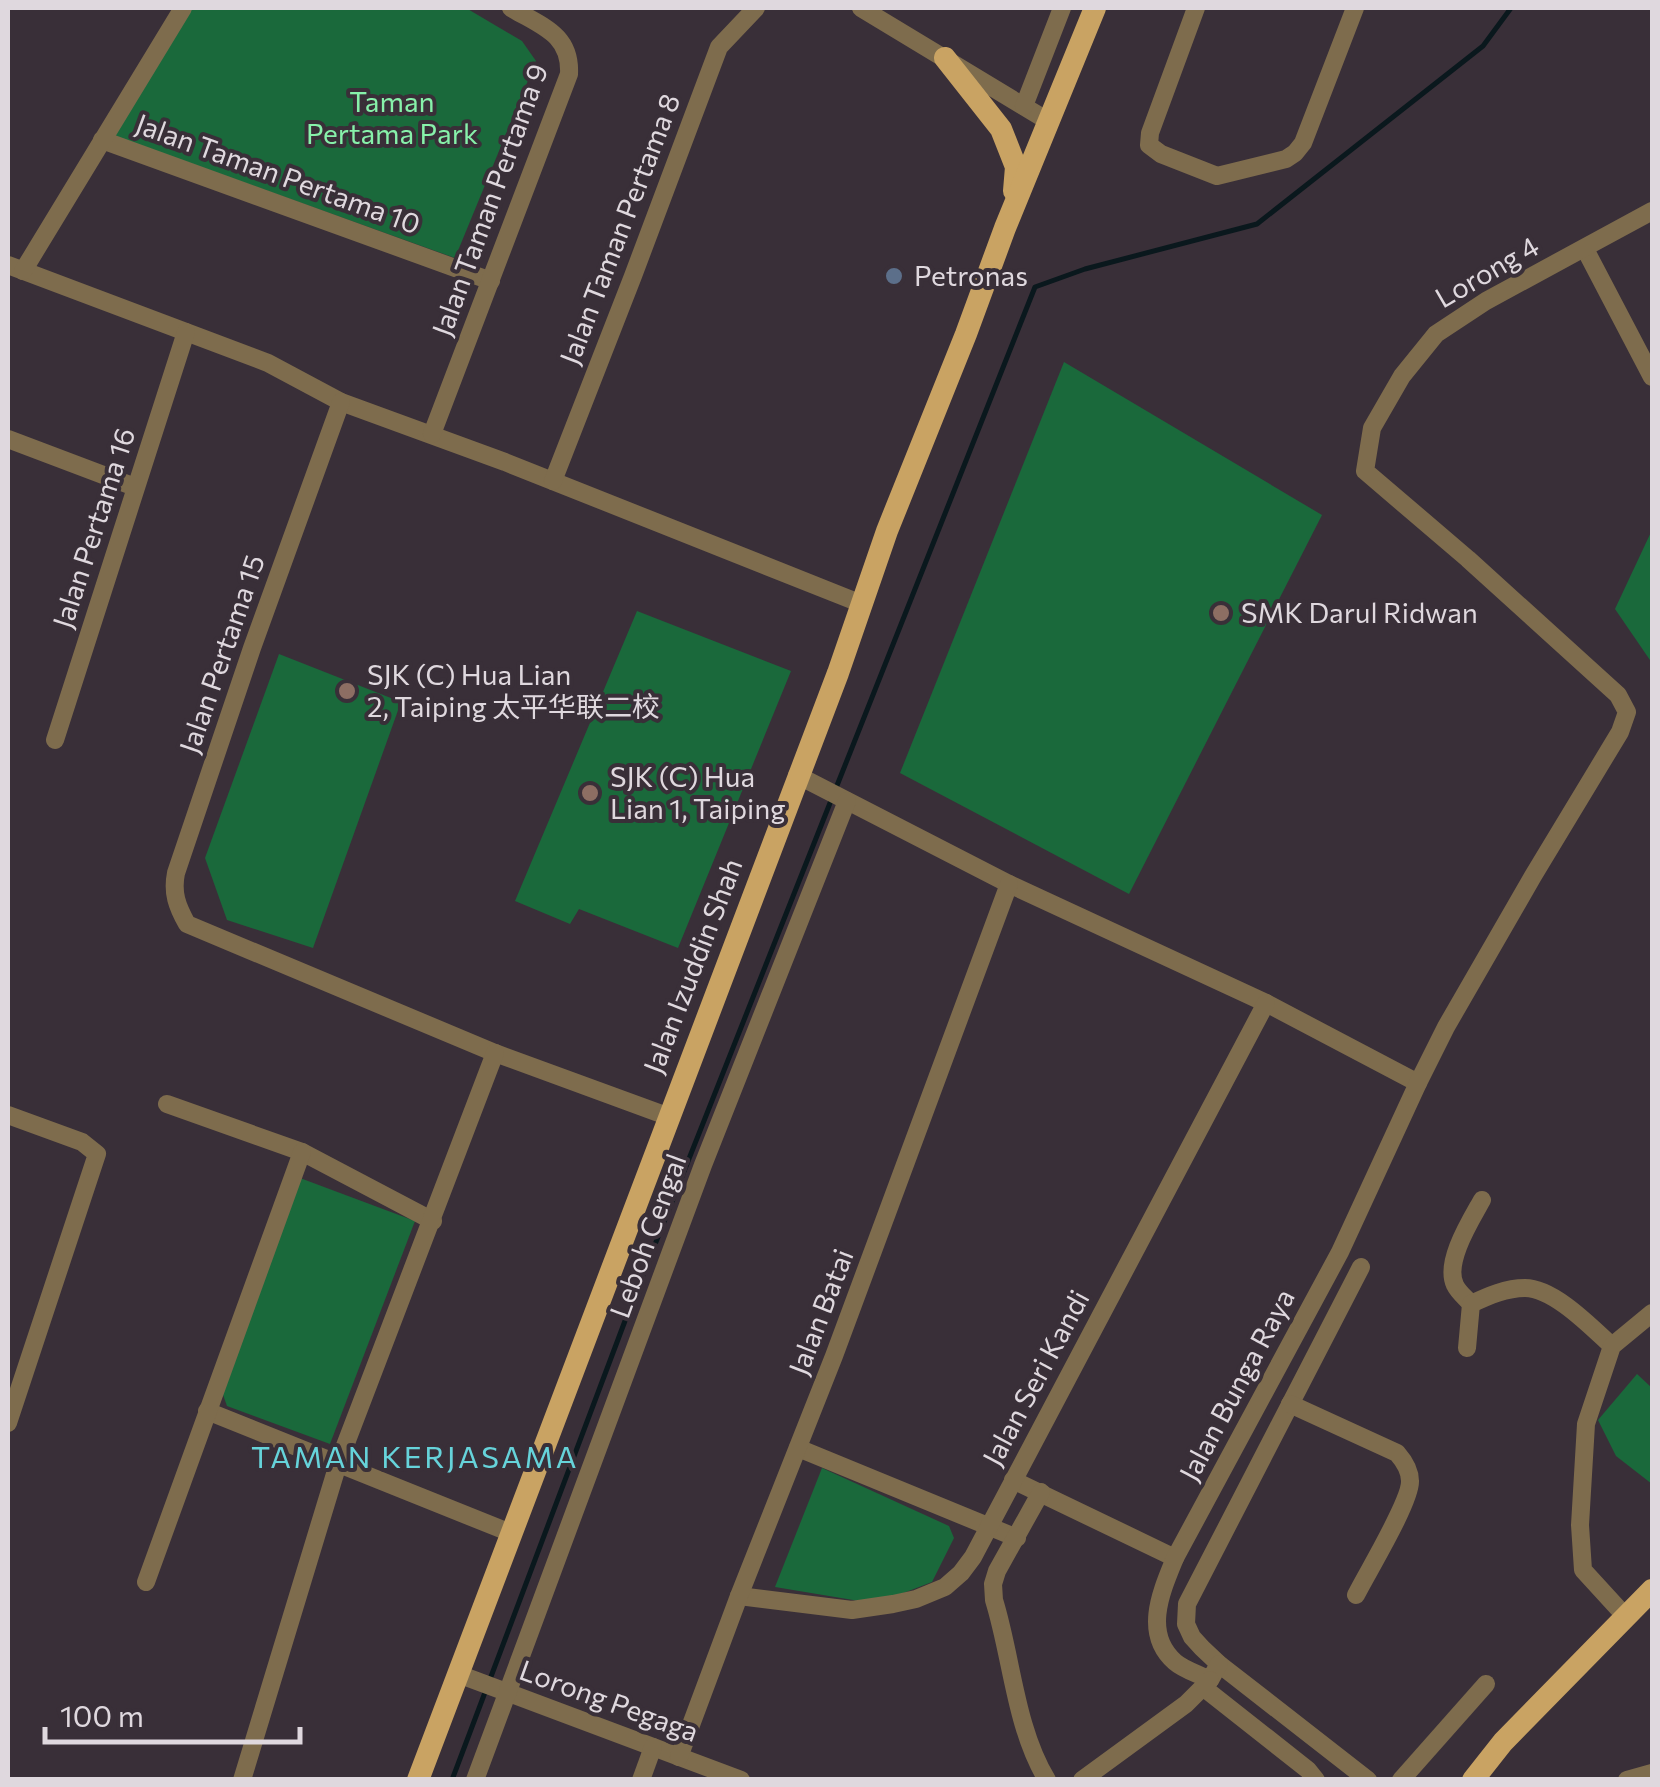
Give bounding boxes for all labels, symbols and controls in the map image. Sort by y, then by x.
street label: Jalan Taman Pertama 9 [424,59,554,340]
park label: Taman Pertama Park [306,84,478,150]
street label: Jalan Taman Pertama 8 [552,88,686,369]
street label: Jalan Taman Pertama 10 [131,106,425,240]
street label: Lorong 4 [1429,228,1544,314]
place label: Petronas [914,258,1028,292]
marker: Petronas [883,265,905,287]
street label: Jalan Pertama 16 [45,423,141,632]
street label: Jalan Pertama 15 [171,550,271,757]
place label: SMK Darul Ridwan [1241,595,1478,629]
marker: SMK Darul Ridwan [1210,602,1232,624]
place label: SJK (C) Hua Lian 2, Taiping 太平华联二校 [367,657,660,723]
marker: SJK (C) Hua Lian 2, Taiping 太平华联二校 [336,680,358,702]
place label: SJK (C) Hua Lian 1, Taiping [610,759,785,825]
marker: SJK (C) Hua Lian 1, Taiping [579,782,601,804]
street label: Jalan Izuddin Shah [635,853,749,1078]
street label: Leboh Cengal [602,1149,692,1322]
street label: Jalan Batai [781,1244,860,1379]
street label: Jalan Bunga Raya [1171,1283,1301,1486]
street label: Jalan Seri Kandi [975,1284,1096,1471]
district label: TAMAN KERJASAMA [251,1437,579,1474]
street label: Lorong Pegaga [515,1652,703,1748]
scale bar [45,1682,300,1744]
text: 100 m [60,1696,144,1733]

